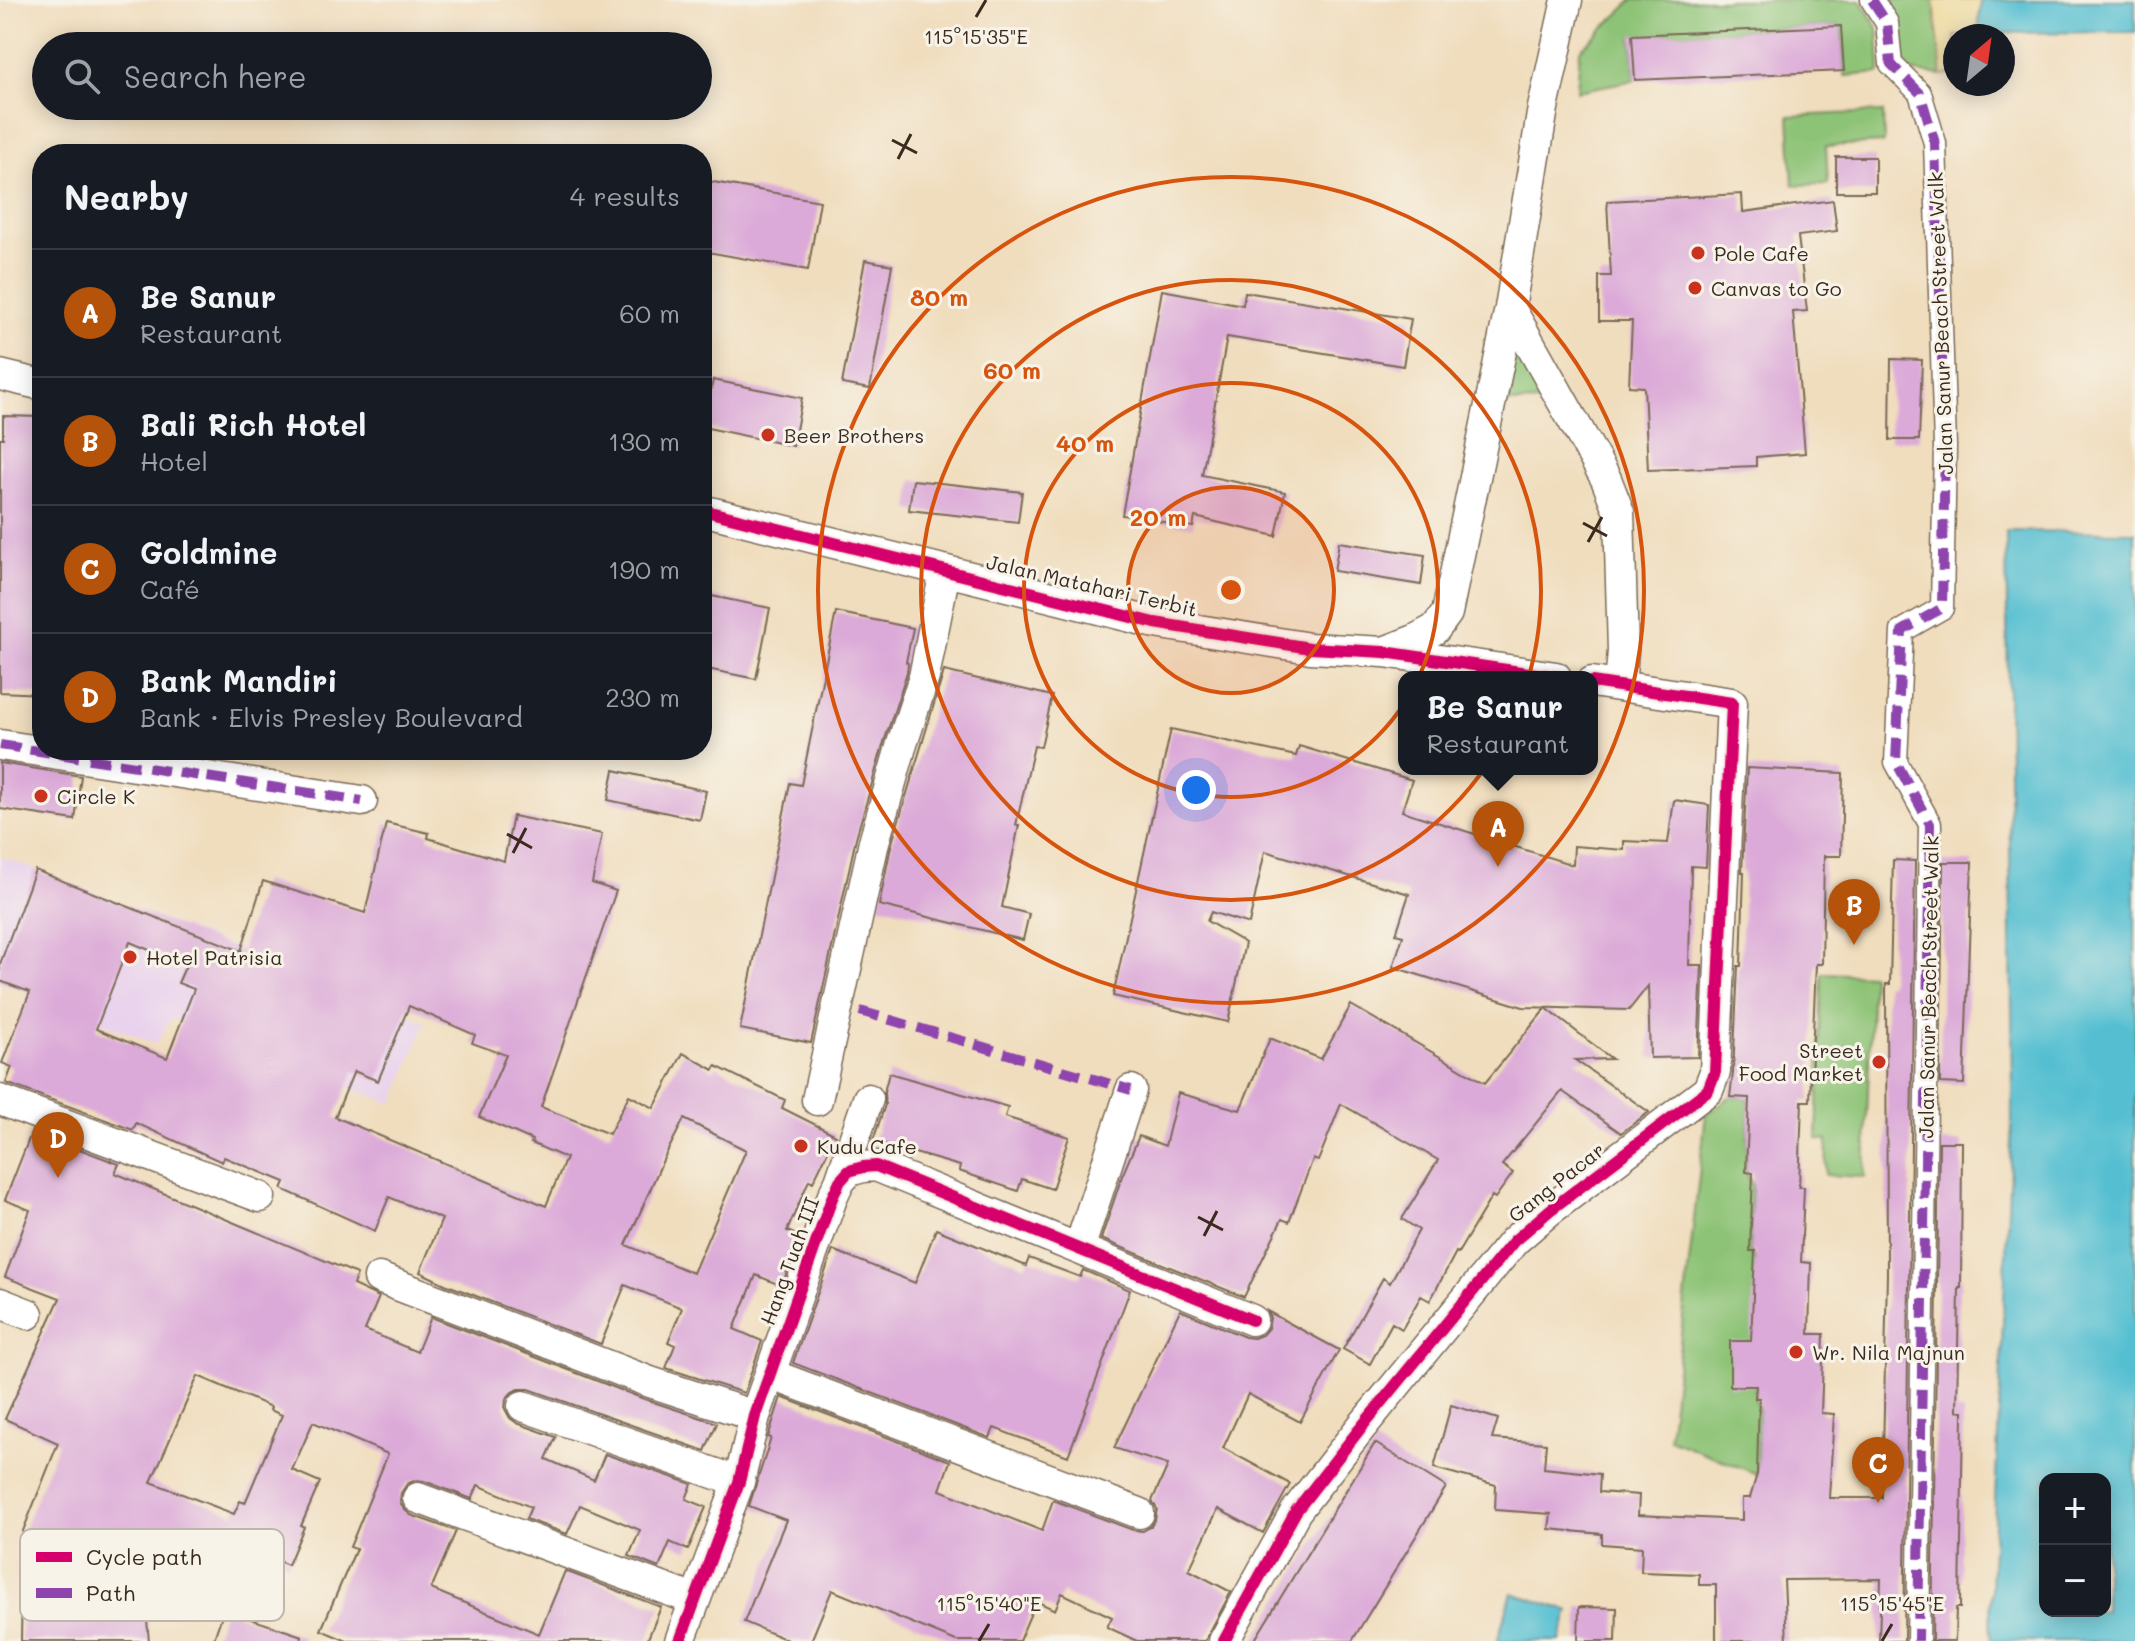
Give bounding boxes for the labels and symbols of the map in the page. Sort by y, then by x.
text: 115°15'35"E [924,23,1028,49]
north arrow [1943,24,2015,96]
street label: Jalan Sanur Beach Street Walk [1922,171,1958,475]
place label: Pole Cafe [1714,240,1809,266]
marker: Pole Cafe [1689,244,1707,262]
place label: Canvas to Go [1711,275,1842,301]
marker: Canvas to Go [1686,279,1704,297]
text: 80 m [910,281,968,312]
text: 60 m [983,354,1041,385]
place label: Beer Brothers [784,422,924,448]
marker: Beer Brothers [759,426,777,444]
text: 40 m [1056,427,1114,458]
text: 20 m [1130,501,1186,532]
street label: Jalan Matahari Terbit [984,548,1200,622]
centre of rings [1217,576,1245,604]
your location [1176,770,1216,810]
place label: Circle K [57,783,135,809]
marker: Circle K [32,787,50,805]
pin: A [1472,801,1524,867]
street label: Jalan Sanur Beach Street Walk [1912,835,1944,1139]
pin: B [1828,879,1880,945]
place label: Hotel Patrisia [146,944,283,970]
marker: Hotel Patrisia [121,948,139,966]
place label: Street Food Market [1739,1037,1863,1086]
marker: Street Food Market [1870,1053,1888,1071]
pin: D [32,1112,84,1178]
place label: Kudu Cafe [817,1133,917,1159]
street label: Gang Pacar [1503,1136,1609,1228]
marker: Kudu Cafe [792,1137,810,1155]
street label: Hang Tuah III [754,1193,824,1329]
place label: Wr. Nila Majnun [1812,1339,1965,1365]
marker: Wr. Nila Majnun [1787,1343,1805,1361]
pin: C [1852,1437,1904,1503]
legend [20,1529,284,1621]
text: Cycle path [86,1542,202,1571]
text: Path [86,1578,135,1607]
text: 115°15'40"E [937,1590,1041,1616]
text: 115°15'45"E [1840,1590,1944,1616]

